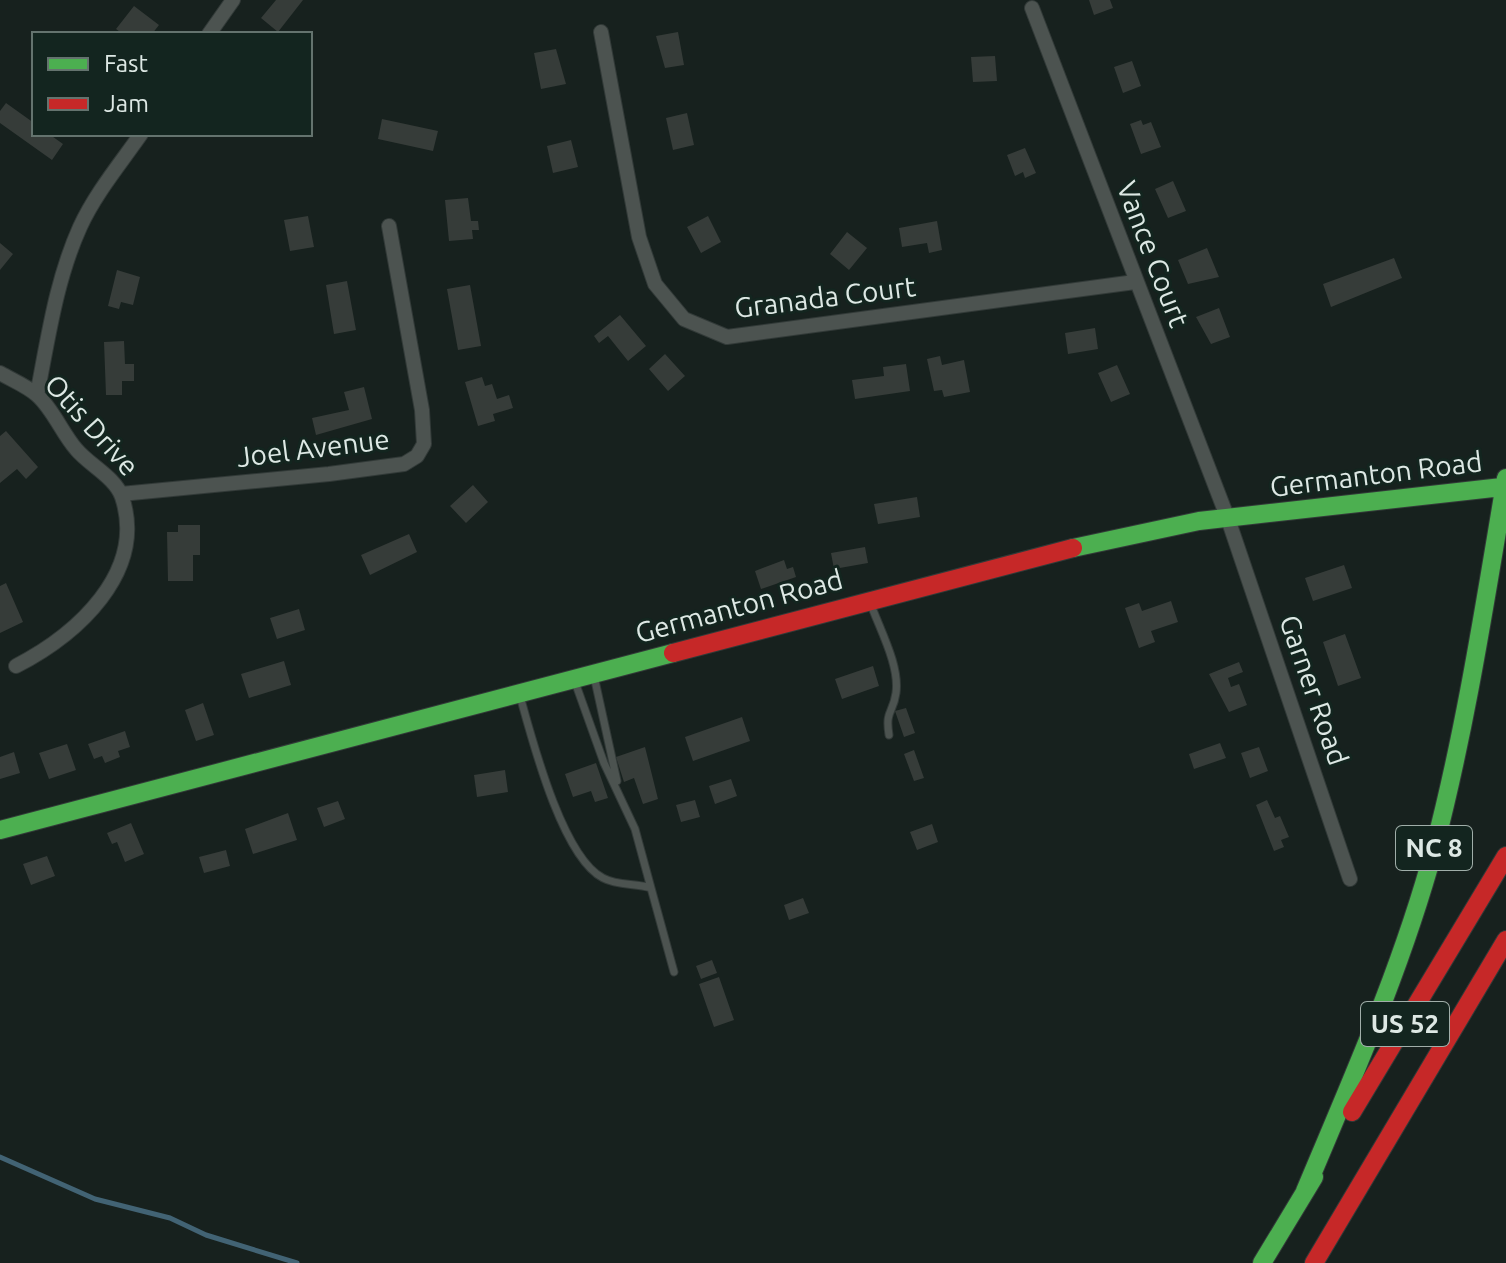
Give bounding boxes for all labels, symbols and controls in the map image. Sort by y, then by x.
legend [32,32,312,136]
text: Fast [104,50,148,77]
text: Jam [104,90,149,117]
street label: Vance Court [1111,177,1195,331]
street label: Granada Court [733,270,917,323]
street label: Otis Drive [39,368,145,481]
street label: Joel Avenue [235,423,391,472]
street label: Germanton Road [1268,445,1484,502]
street label: Germanton Road [632,563,846,648]
street label: Garner Road [1274,611,1355,769]
road number: NC 8 [1396,826,1472,870]
road number: US 52 [1361,1002,1449,1046]

